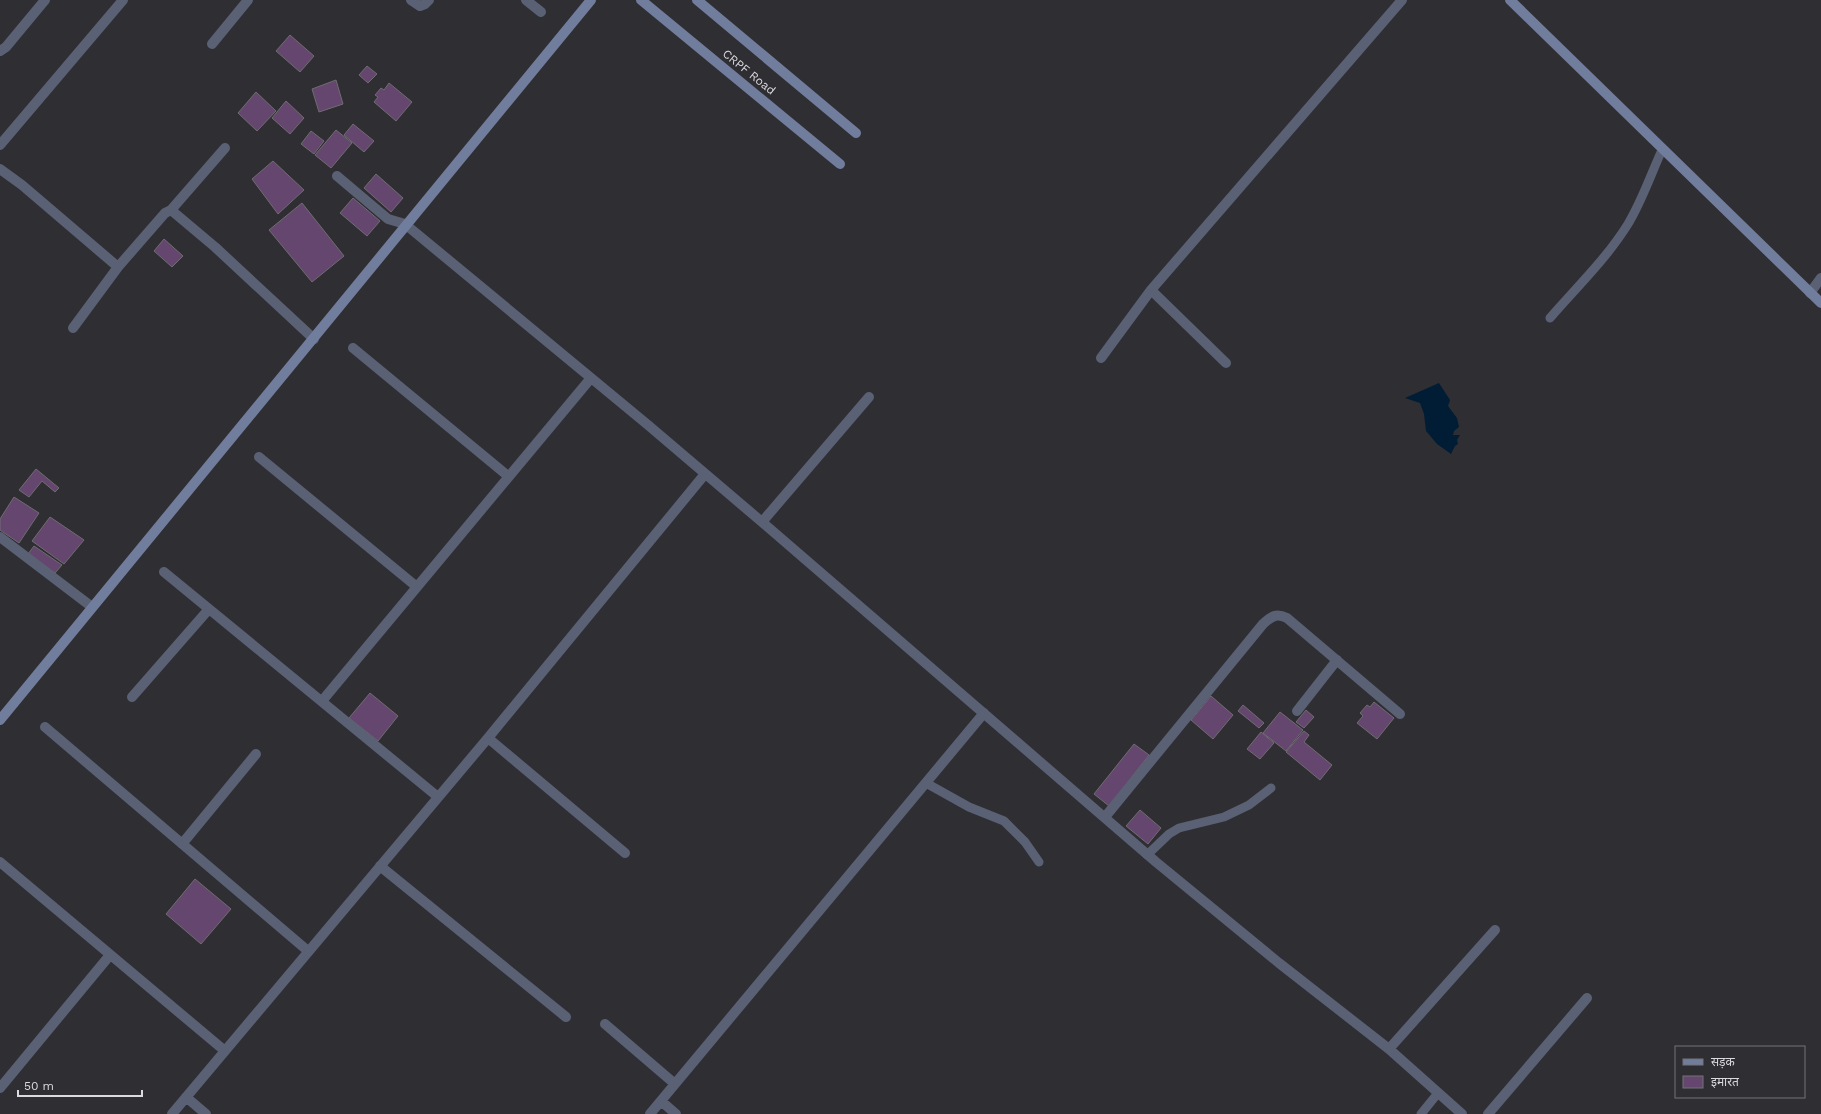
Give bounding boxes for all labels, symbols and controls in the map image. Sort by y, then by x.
street label: CRPF Road [720,46,778,98]
legend [1675,1046,1805,1098]
text: सड़क [1711,1055,1736,1069]
scale bar [18,1072,142,1098]
text: इमारत [1711,1075,1740,1089]
text: 50 m [24,1079,54,1093]

